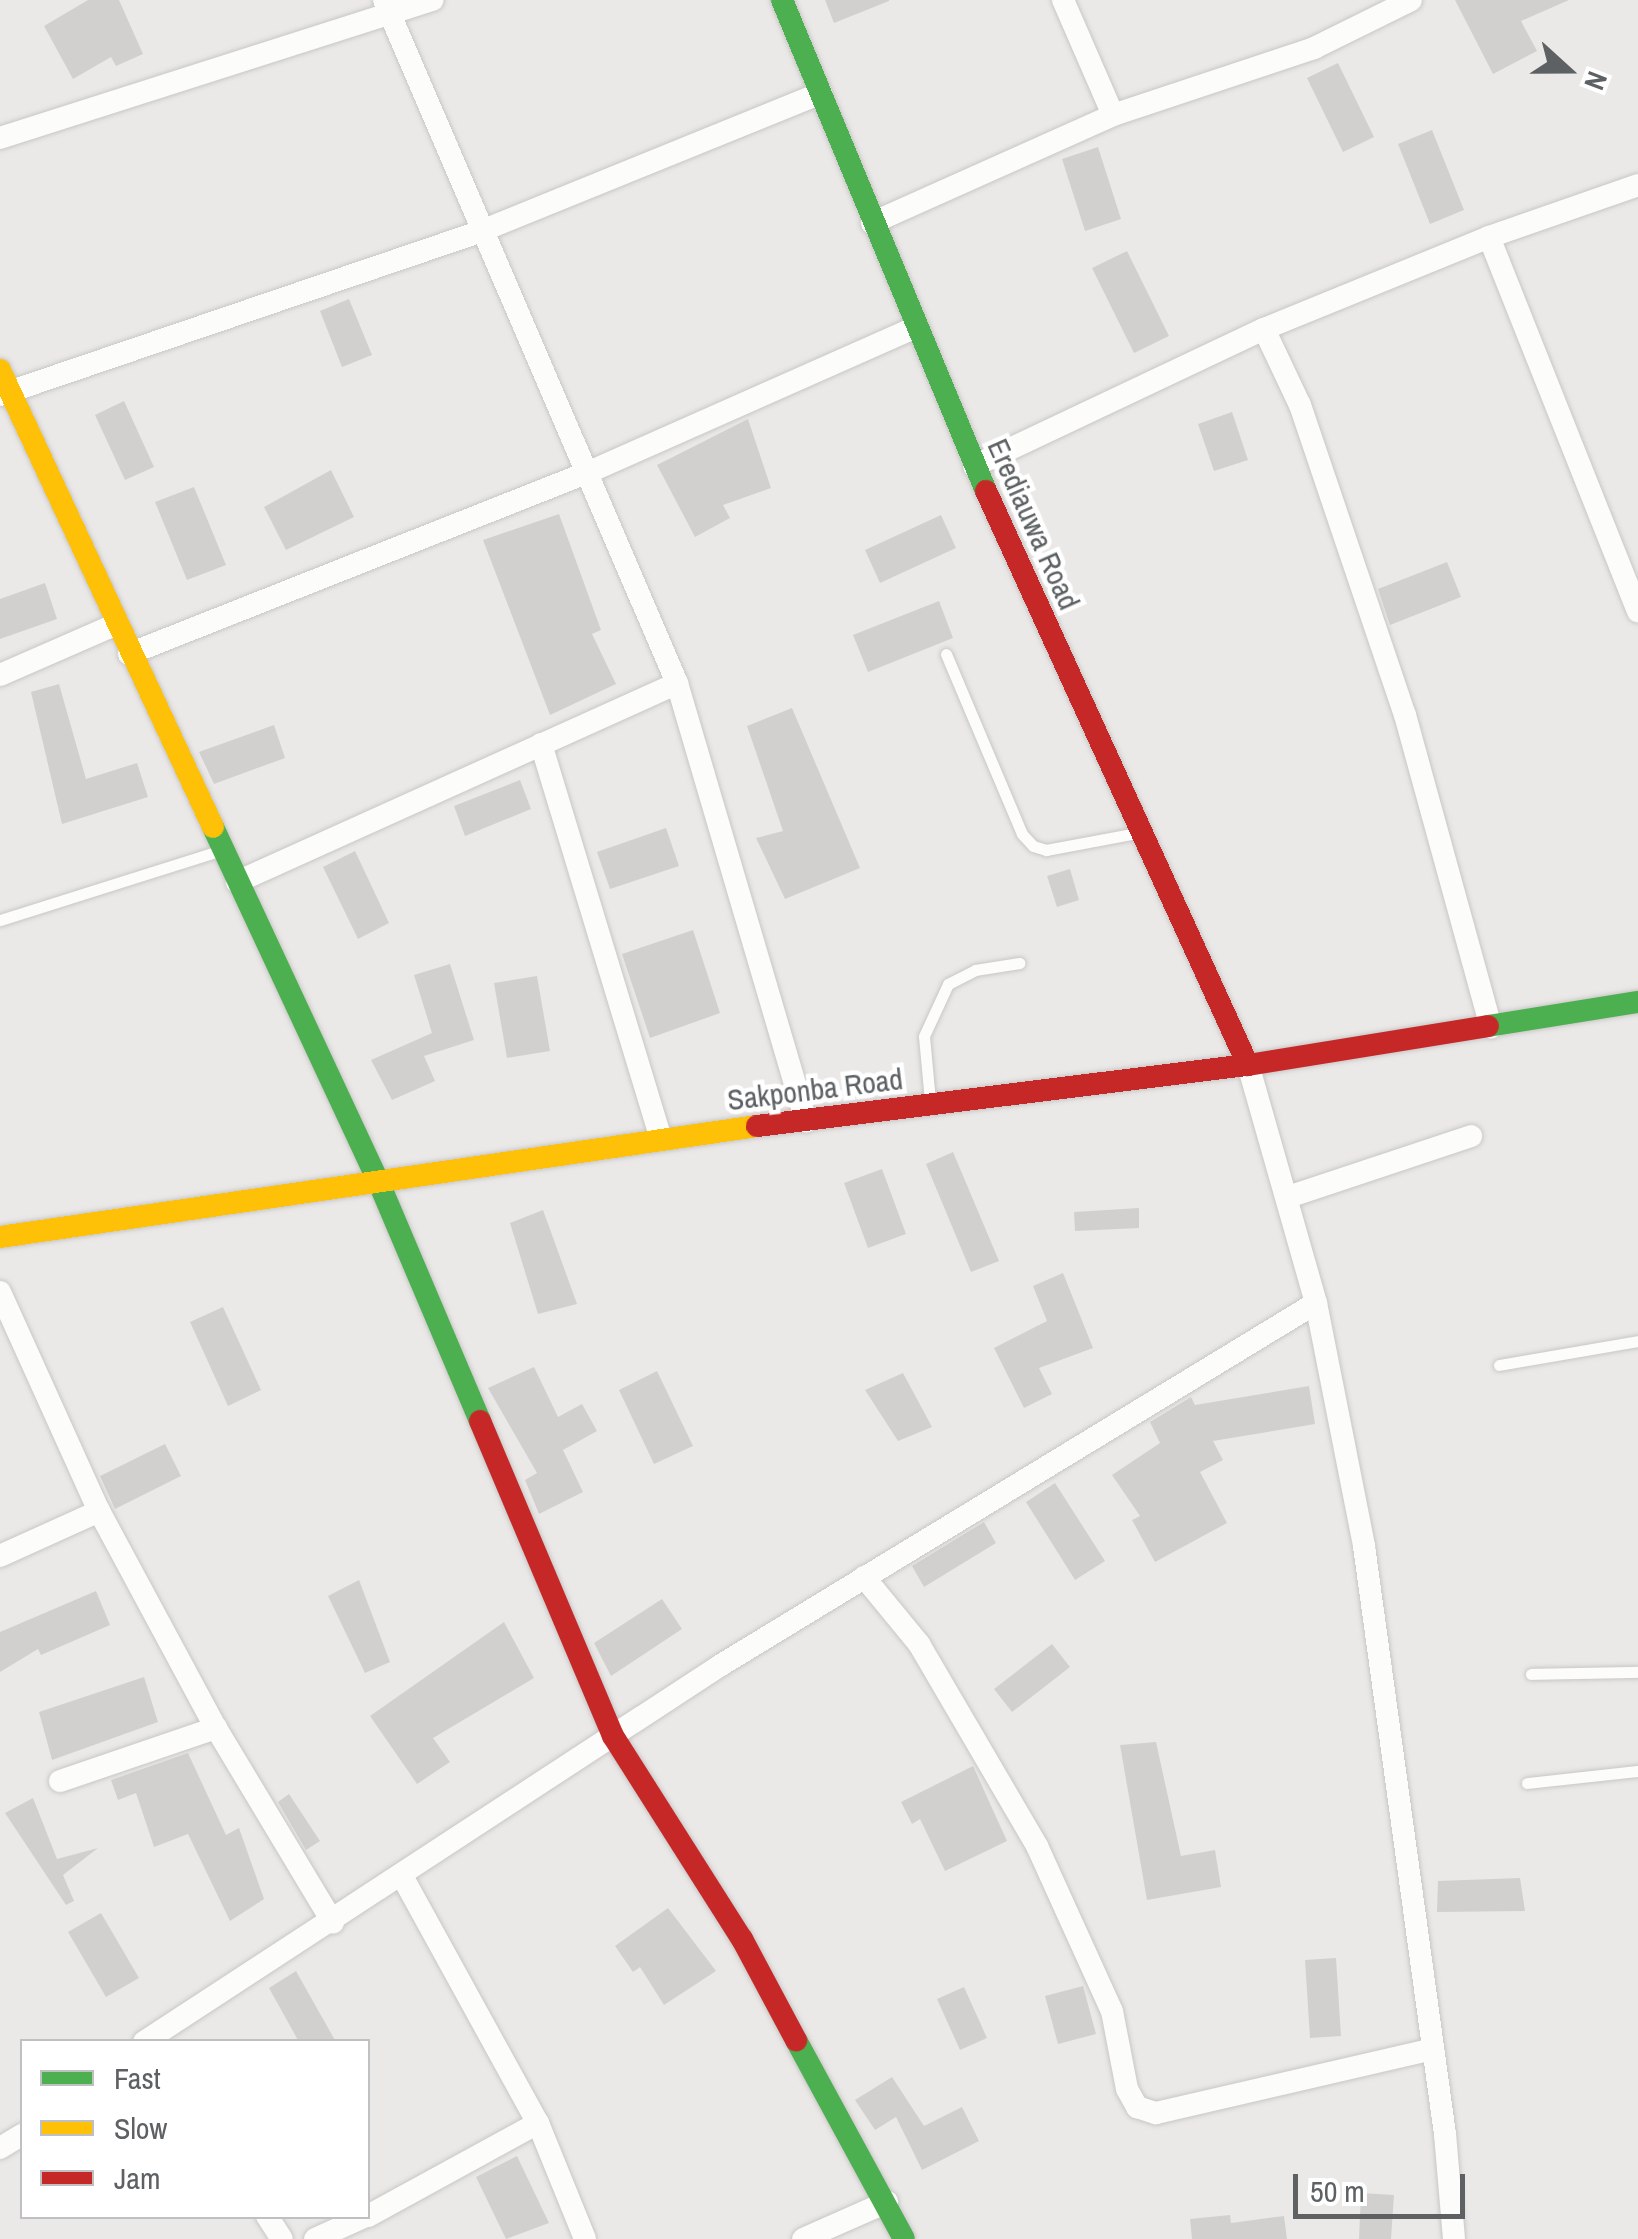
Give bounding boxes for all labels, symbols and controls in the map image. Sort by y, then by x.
north arrow [1518,20,1618,120]
text: N [1575,66,1617,95]
street label: Erediauwa Road [980,433,1088,615]
street label: Sakponba Road [725,1060,905,1118]
legend [20,2039,370,2219]
text: Fast [114,2058,161,2098]
text: Slow [114,2108,167,2148]
scale bar [1298,2154,1470,2216]
text: Jam [114,2158,160,2198]
text: 50 m [1310,2171,1365,2211]

